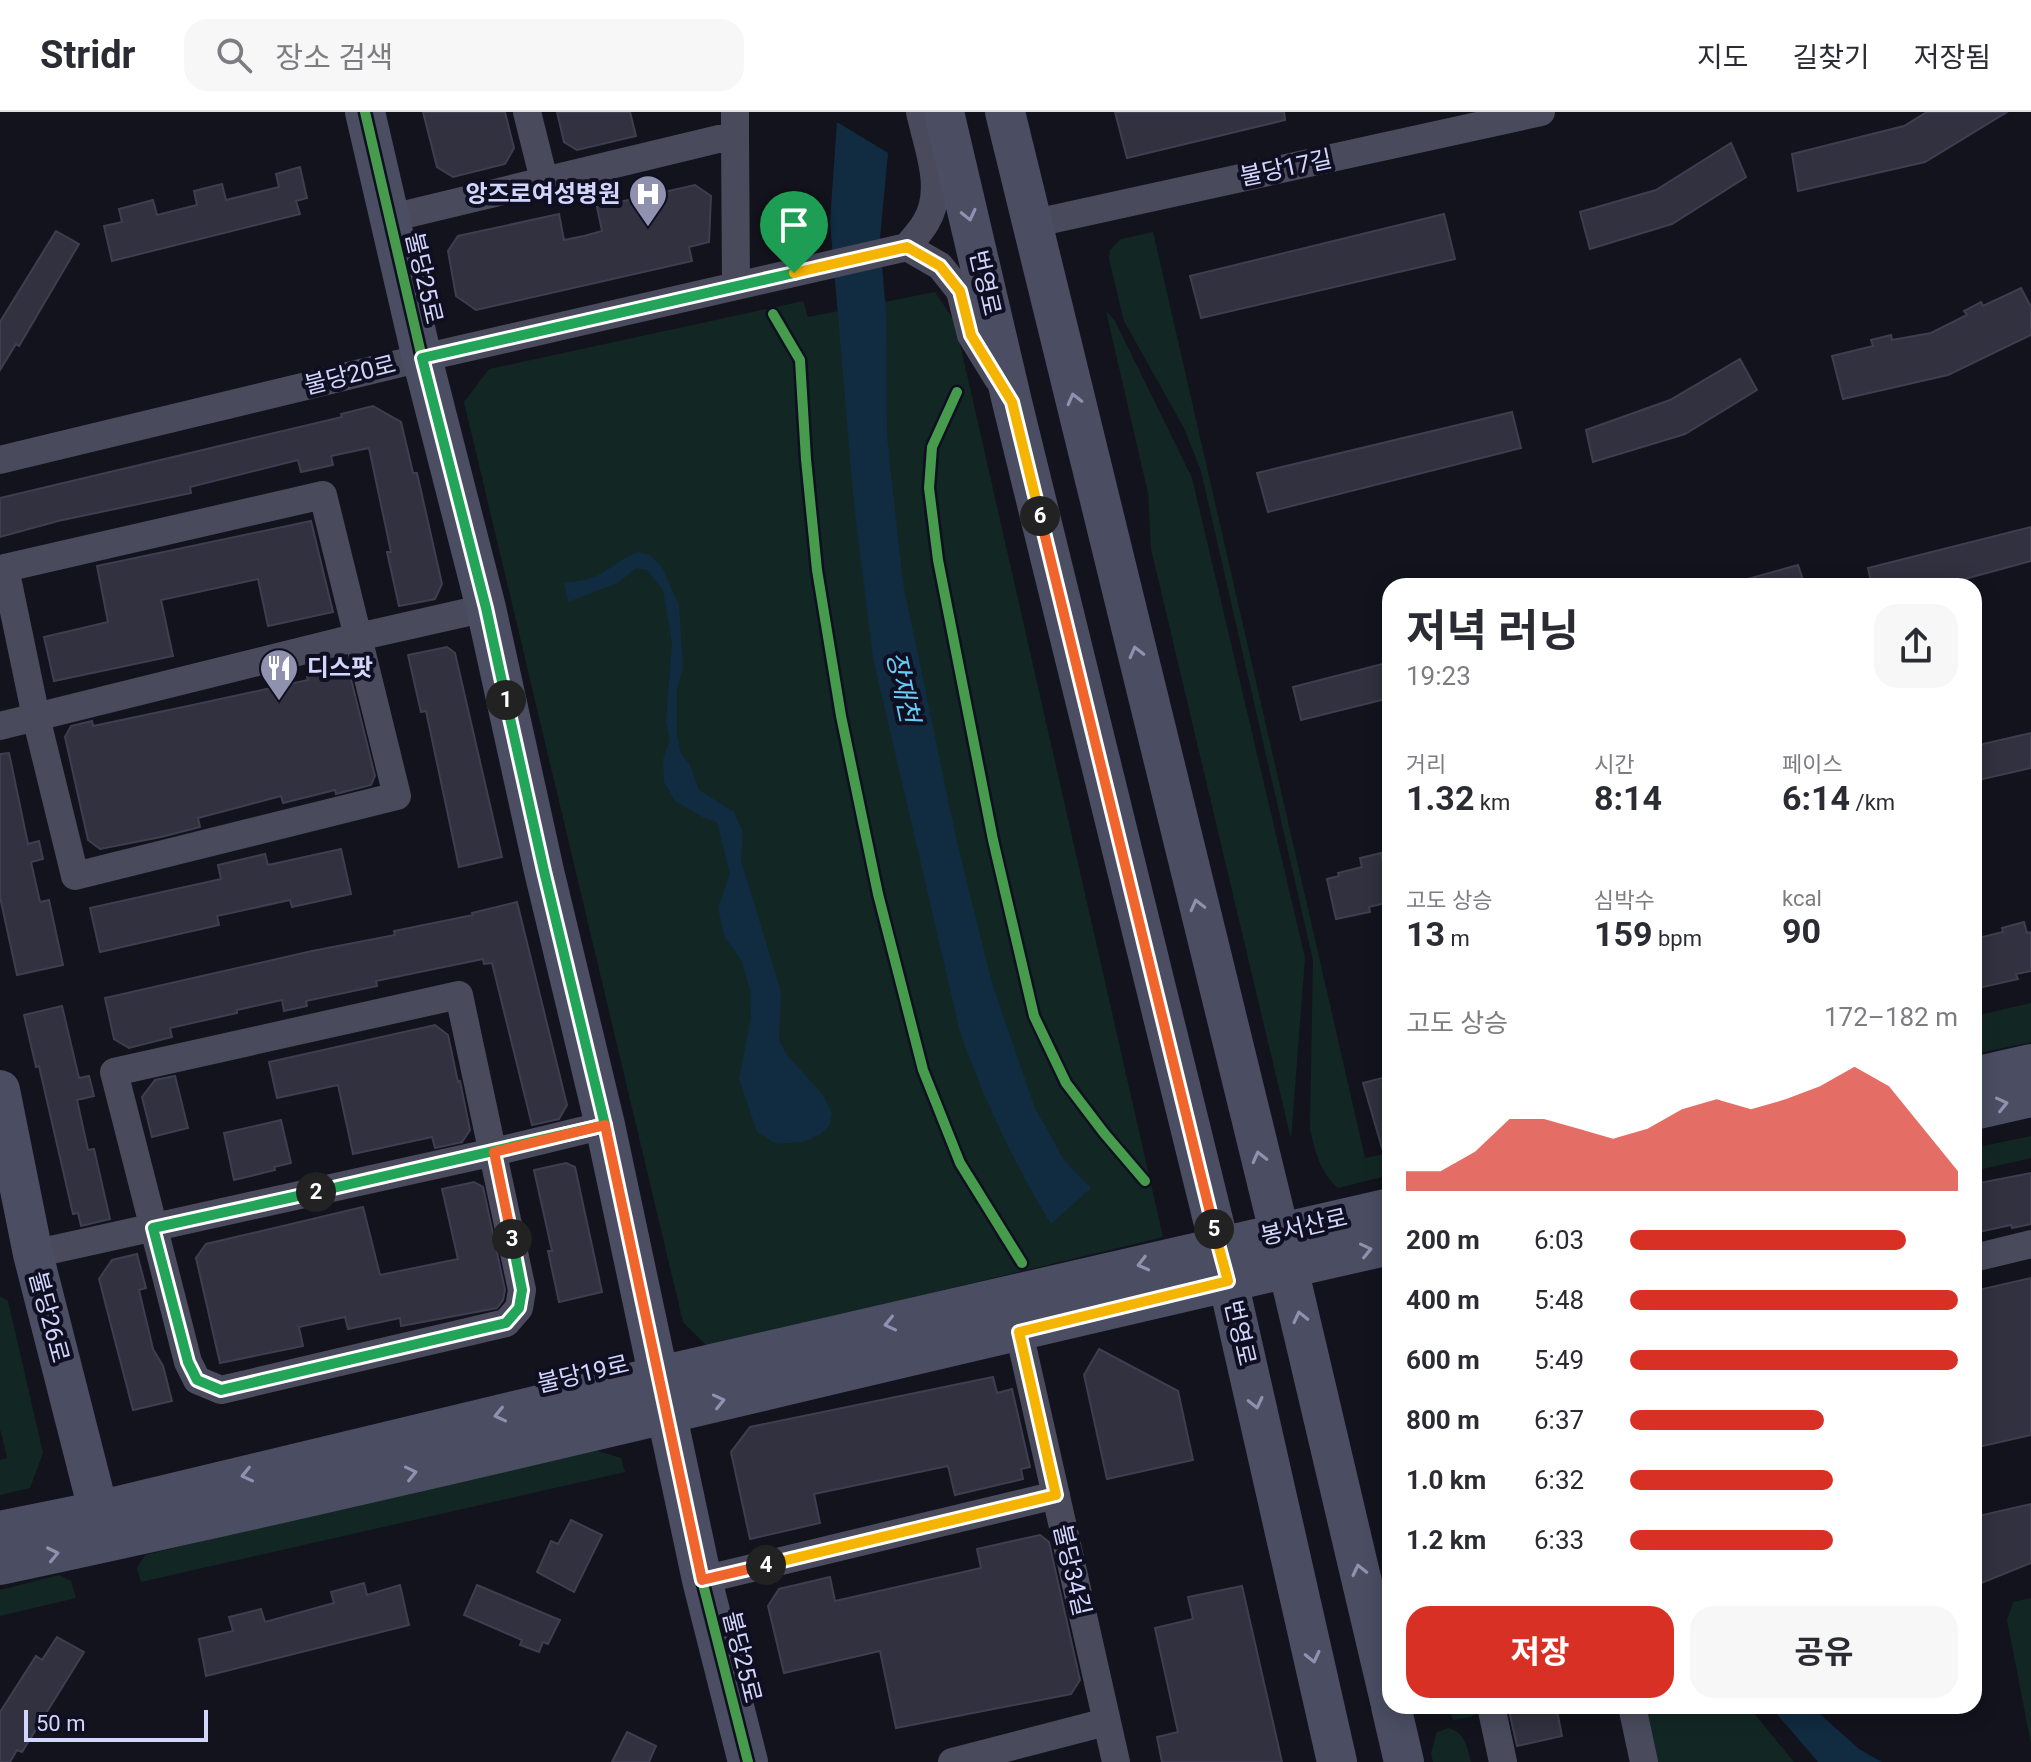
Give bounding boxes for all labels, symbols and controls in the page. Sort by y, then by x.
search box [184,19,744,91]
text: Stridr [40,33,136,77]
icon: search [212,33,256,77]
text: 장소 검색 [276,40,393,75]
text: 지도 [1697,41,1748,74]
text: 길찾기 [1792,41,1870,74]
text: 저장됨 [1914,41,1991,74]
street label: 불당17길 [1237,145,1335,191]
hospital icon: 앙즈로여성병원 [627,173,669,228]
place label: 앙즈로여성병원 [465,180,620,208]
pin [760,191,828,273]
icon: arrive [772,203,816,247]
one-way arrow [959,208,976,222]
street label: 불당25로 [400,229,448,327]
street label: 번영로 [964,248,1006,318]
street label: 불당20로 [301,350,399,400]
one-way arrow [1066,393,1083,407]
pin: 6 [1020,496,1060,536]
text: 6 [1034,503,1046,528]
button: share [1874,604,1958,688]
text: 저녁 러닝 [1406,605,1579,657]
one-way arrow [1128,646,1145,659]
restaurant icon: 디스팟 [258,647,300,702]
water label: 장재천 [881,649,926,728]
place label: 디스팟 [307,654,373,682]
text: 19:23 [1406,661,1471,691]
pin: 1 [486,680,526,720]
text: 1 [500,687,512,712]
text: 거리 [1406,752,1446,777]
text: 시간 [1594,752,1634,777]
text: 페이스 [1782,752,1843,777]
text: 1.32 [1406,778,1474,818]
text: 8:14 [1594,778,1662,818]
text: 6:14 [1782,778,1850,818]
text: km [1474,790,1510,815]
text: /km [1850,790,1895,815]
text: kcal [1782,886,1822,911]
text: 고도 상승 [1406,888,1492,913]
text: 심박수 [1594,888,1655,913]
one-way arrow [1190,898,1207,912]
text: 90 [1782,911,1821,951]
text: 13 [1406,914,1445,954]
text: 159 [1594,914,1653,954]
text: m [1445,926,1470,951]
text: bpm [1653,926,1702,951]
text: 172–182 m [1824,1002,1958,1032]
text: 고도 상승 [1406,1008,1508,1038]
one-way arrow [1995,1096,2009,1113]
one-way arrow [1252,1151,1269,1165]
pin: 2 [296,1172,336,1212]
text: 2 [310,1179,322,1204]
street label: 봉서산로 [1258,1203,1350,1251]
pin: 5 [1194,1209,1234,1249]
text: 5 [1208,1216,1220,1241]
pin: 3 [492,1219,532,1259]
text: 200 m [1406,1225,1480,1255]
text: 6:03 [1534,1225,1584,1255]
text: 3 [506,1226,518,1251]
one-way arrow [1359,1242,1373,1259]
one-way arrow [1136,1255,1150,1272]
street label: 불당26로 [23,1268,75,1366]
text: 400 m [1406,1285,1480,1315]
text: 5:48 [1534,1285,1584,1315]
street label: 번영로 [1219,1298,1261,1368]
one-way arrow [1292,1311,1309,1325]
one-way arrow [883,1315,897,1332]
text: 600 m [1406,1345,1480,1375]
text: 5:49 [1534,1345,1584,1375]
street label: 불당19로 [534,1350,632,1398]
one-way arrow [711,1393,725,1410]
one-way arrow [1246,1396,1263,1410]
one-way arrow [494,1405,507,1422]
text: 800 m [1406,1405,1480,1435]
text: 6:37 [1534,1405,1584,1435]
one-way arrow [404,1465,417,1482]
text: 1.0 km [1406,1465,1486,1495]
text: 6:32 [1534,1465,1584,1495]
one-way arrow [241,1466,255,1483]
street label: 불당34길 [1048,1521,1096,1619]
text: 1.2 km [1406,1525,1486,1555]
text: 6:33 [1534,1525,1584,1555]
pin: 4 [746,1545,786,1585]
one-way arrow [46,1546,59,1563]
text: 4 [760,1552,772,1577]
one-way arrow [1351,1564,1368,1578]
button: 저장 [1406,1606,1674,1698]
button: 공유 [1690,1606,1958,1698]
street label: 불당25로 [717,1608,767,1706]
one-way arrow [1304,1650,1321,1663]
scale bar [24,1706,208,1742]
text: 50 m [36,1711,85,1736]

